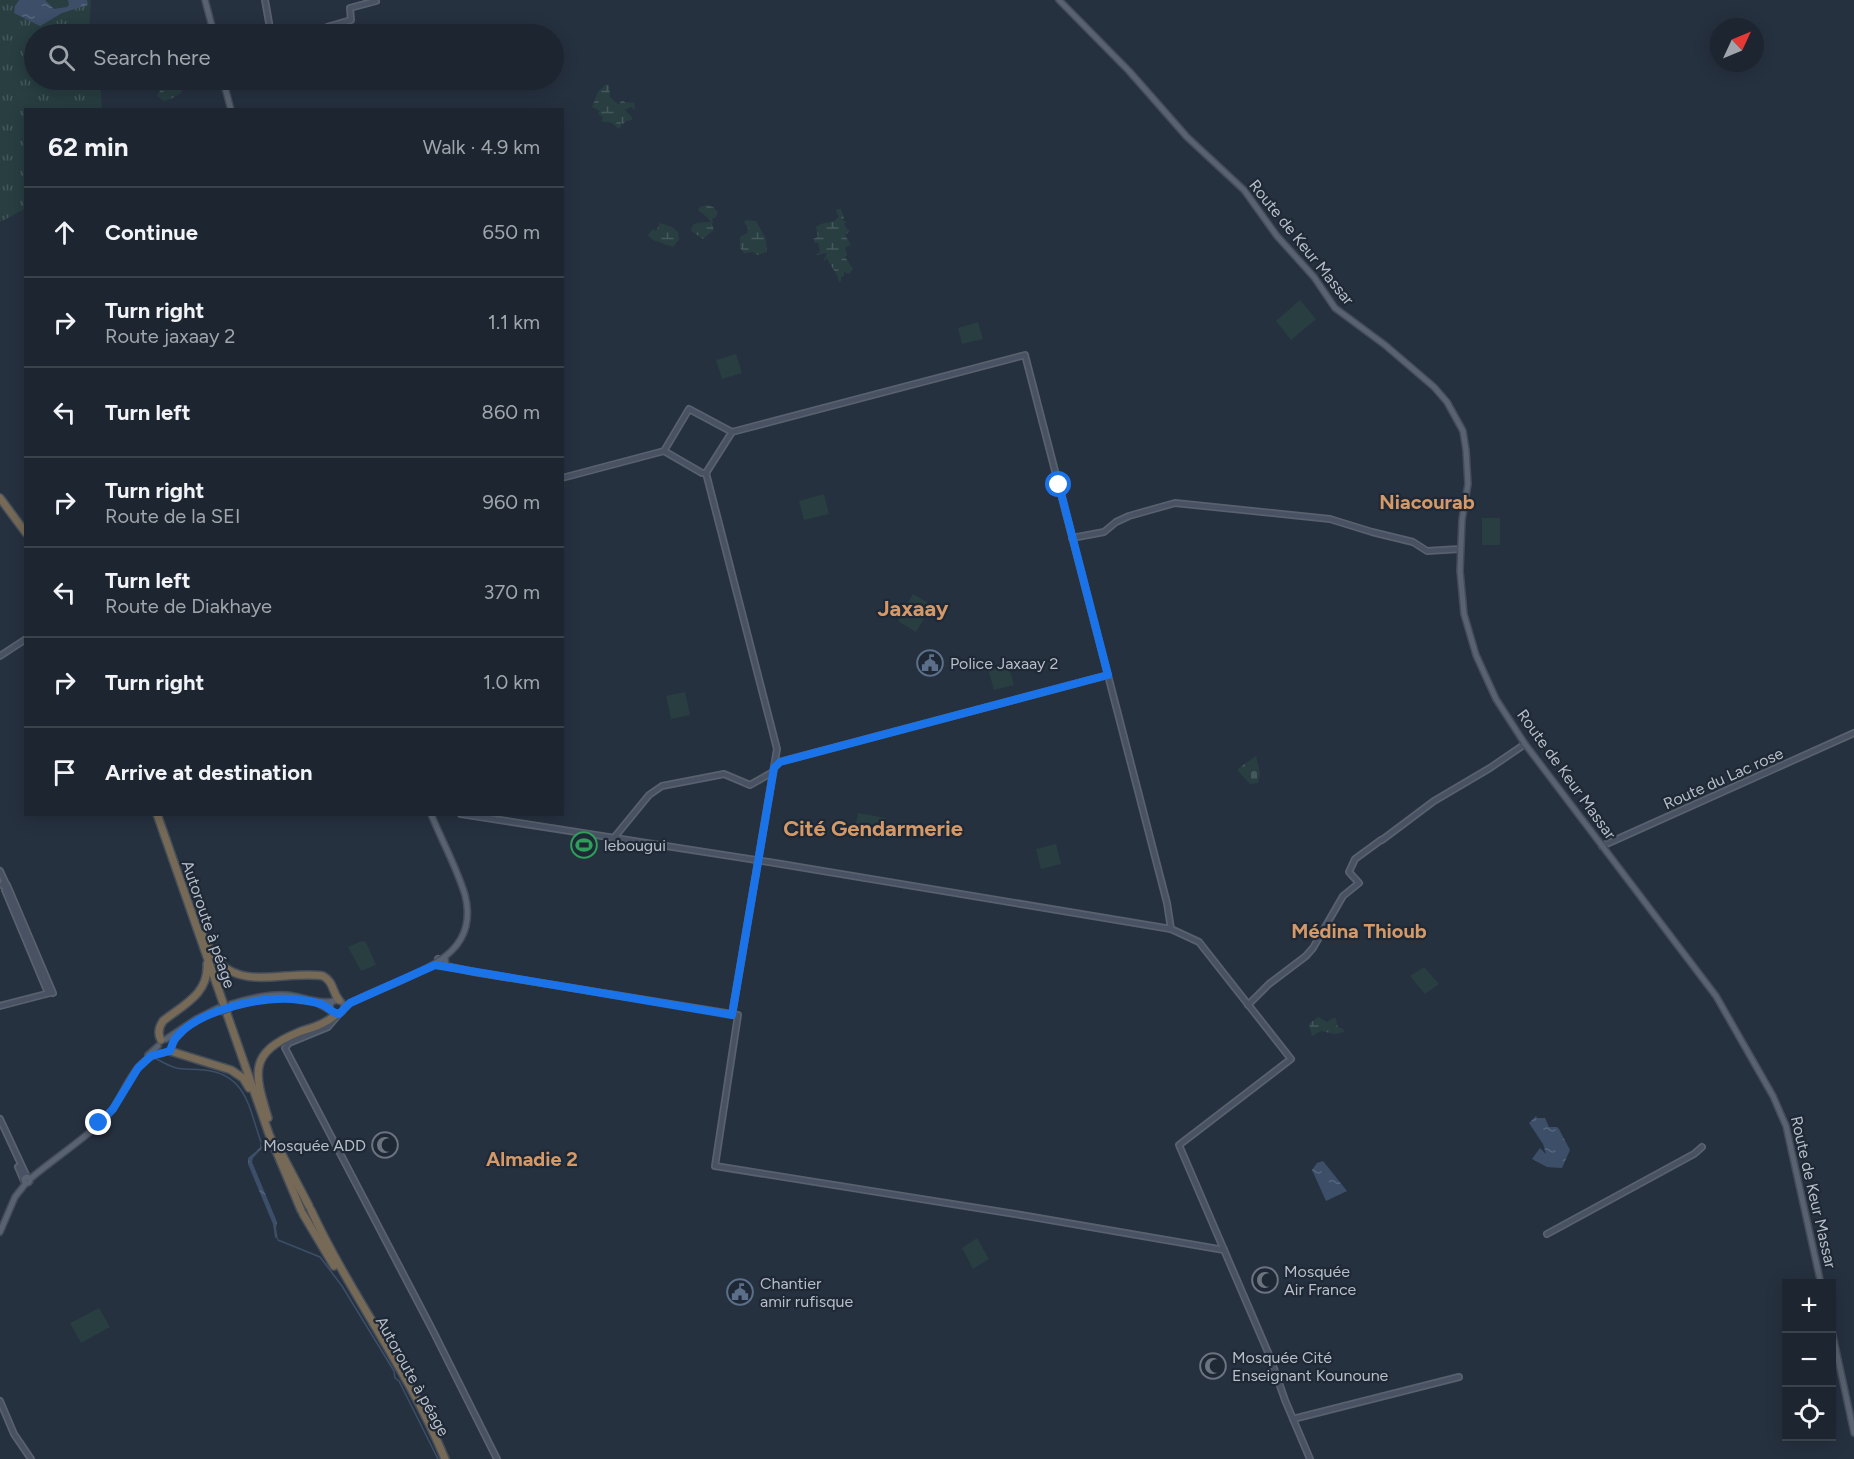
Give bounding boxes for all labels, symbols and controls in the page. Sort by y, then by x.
north arrow [1710,18,1764,72]
search box [24,24,564,90]
icon: search [45,41,78,74]
text: Search here [93,44,211,71]
text: 62 min [48,131,129,163]
text: Walk · 4.9 km [423,135,540,159]
street label: Route de Keur Massar [1245,176,1358,309]
icon: ahead [48,216,81,249]
text: Continue [105,219,198,246]
text: 650 m [482,220,540,244]
text: Turn right [105,297,204,324]
icon: right [48,306,81,339]
text: 1.1 km [488,310,540,334]
text: Route jaxaay 2 [105,324,236,348]
icon: left [48,396,81,429]
text: Turn left [105,399,191,426]
text: 860 m [482,400,540,424]
route start [1045,471,1071,497]
text: Turn right [105,477,204,504]
icon: right [48,486,81,519]
text: 960 m [483,490,540,514]
district label: Niacourab [1379,490,1475,514]
text: Route de la SEI [105,504,240,528]
text: Turn left [105,567,191,594]
icon: left [48,576,81,609]
text: 370 m [484,580,540,604]
text: Route de Diakhaye [105,594,272,618]
district label: Jaxaay [877,595,949,622]
public building icon: Police Jaxaay 2 [915,648,945,678]
place label: Police Jaxaay 2 [950,654,1058,673]
icon: right [48,666,81,699]
text: Turn right [105,669,204,696]
text: 1.0 km [483,670,540,694]
street label: Route de Keur Massar [1513,706,1620,843]
street label: Route du Lac rose [1660,743,1786,813]
icon: arrive [48,756,81,789]
text: Arrive at destination [105,759,313,786]
district label: Cité Gendarmerie [783,815,963,842]
sports icon: lebougui [569,830,599,860]
place label: lebougui [604,836,666,855]
street label: Autoroute à péage [178,858,239,991]
district label: Médina Thioub [1291,919,1427,943]
route end [85,1109,111,1135]
street label: Route de Keur Massar [1787,1114,1840,1271]
mosque icon: Mosquée ADD [370,1130,400,1160]
place label: Mosquée ADD [263,1136,366,1155]
district label: Almadie 2 [486,1147,578,1171]
place label: Mosquée Air France [1284,1262,1357,1299]
mosque icon: Mosquée Air France [1250,1265,1280,1295]
place label: Chantier amir rufisque [760,1274,853,1311]
public building icon: Chantier amir rufisque [725,1277,755,1307]
map controls [1782,1279,1836,1441]
button: + [1782,1279,1836,1333]
street label: Autoroute à péage [372,1313,453,1440]
button: − [1782,1333,1836,1387]
place label: Mosquée Cité Enseignant Kounoune [1232,1348,1389,1385]
mosque icon: Mosquée Cité Enseignant Kounoune [1198,1351,1228,1381]
button: locate [1782,1387,1836,1441]

